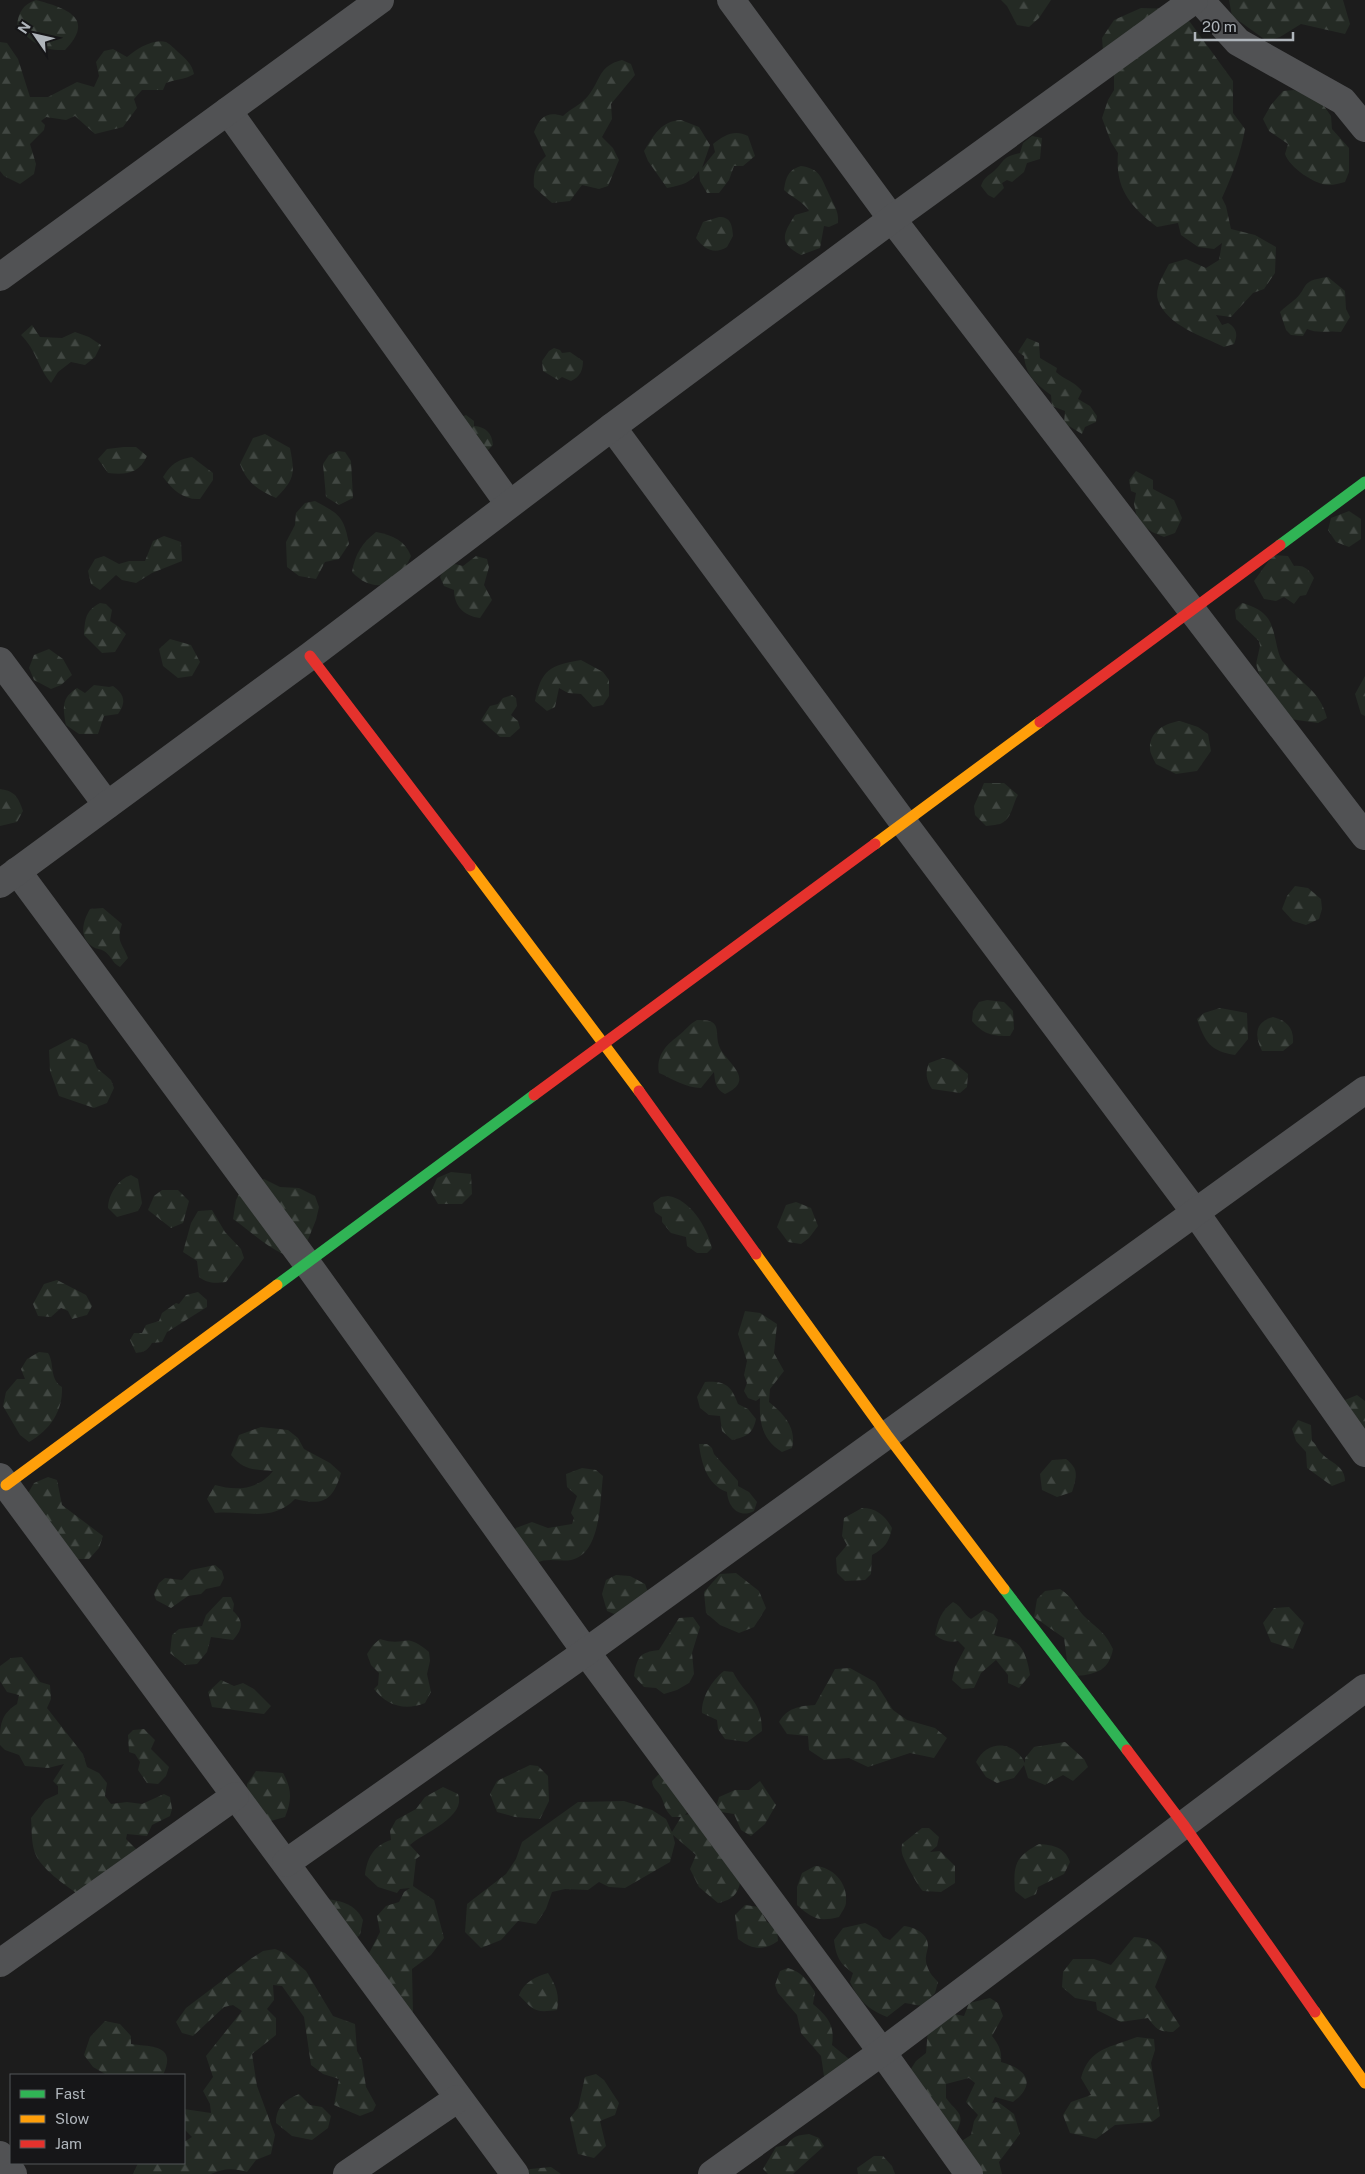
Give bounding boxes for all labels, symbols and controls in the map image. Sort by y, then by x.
north arrow [10,10,60,60]
scale bar [1195,10,1292,42]
text: 20 m [1202,18,1237,35]
text: N [15,19,34,37]
legend [10,2074,185,2164]
text: Fast [55,2085,85,2102]
text: Slow [55,2110,90,2127]
text: Jam [55,2135,82,2152]

